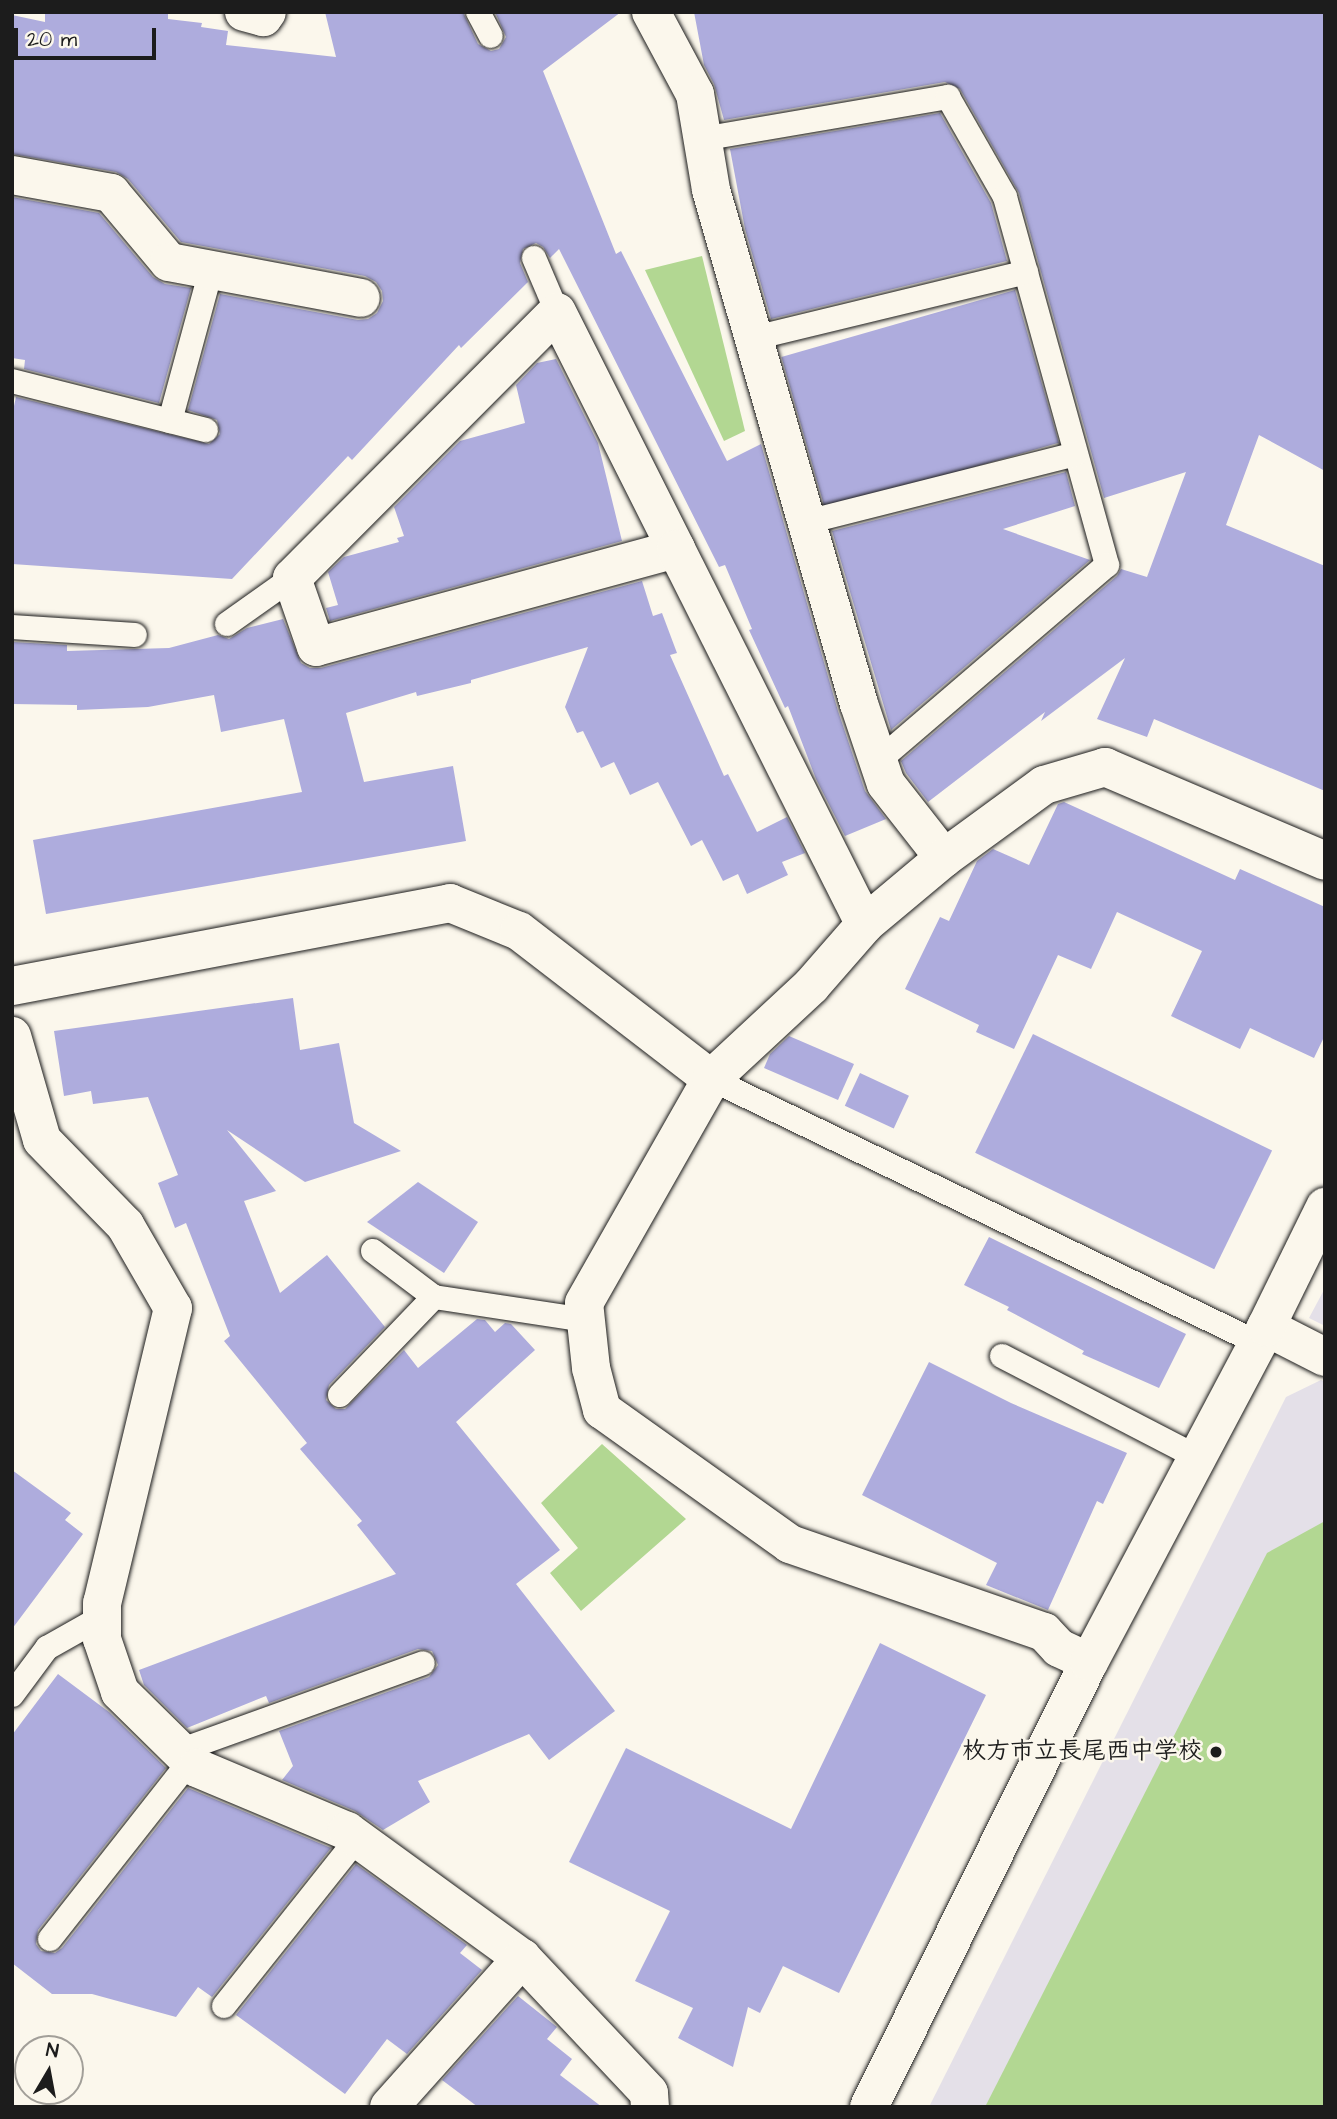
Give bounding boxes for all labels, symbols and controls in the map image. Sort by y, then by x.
scale bar [18,14,159,58]
text: 20 m [27,25,77,54]
place label: 枚方市立長尾西中学校 [962,1738,1202,1766]
marker: 枚方市立長尾西中学校 [1208,1744,1224,1760]
north arrow [14,2035,84,2105]
text: N [44,2036,61,2065]

